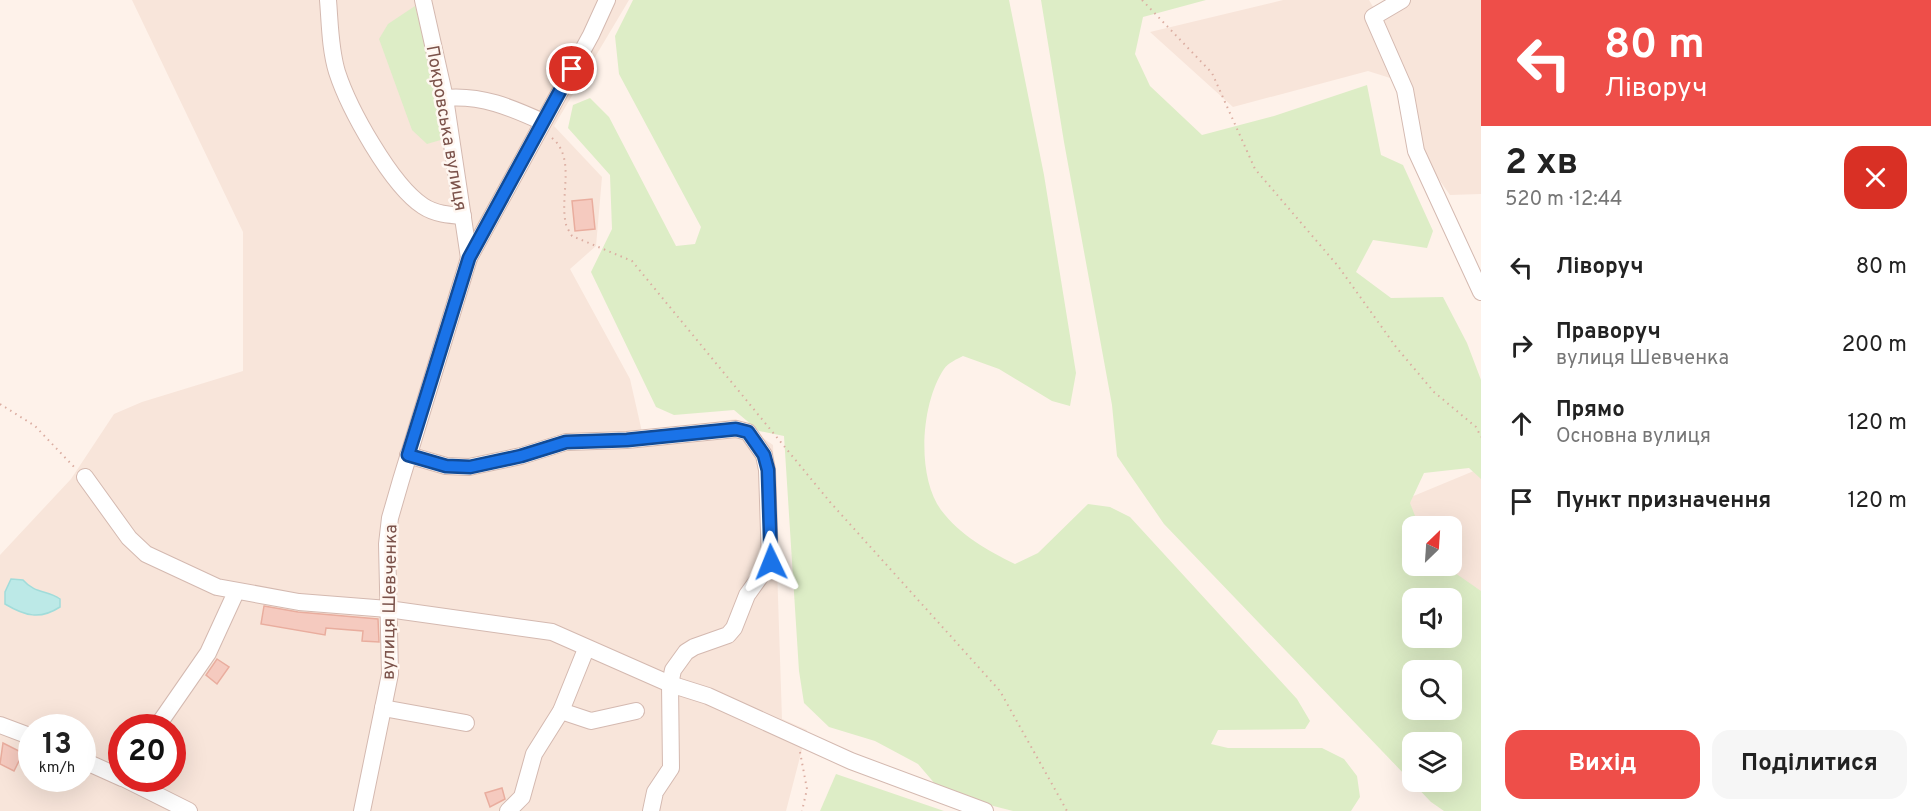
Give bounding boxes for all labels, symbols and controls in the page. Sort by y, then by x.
text: 80 m [1604,20,1705,73]
icon: left [1505,24,1583,102]
pin [546,43,597,94]
street label: Покровська вулиця [420,44,471,213]
icon: arrive [555,52,588,85]
text: Ліворуч [1604,72,1708,106]
text: 2 хв [1505,141,1578,187]
button: close [1844,146,1907,209]
text: 520 m · 12:44 [1505,187,1622,213]
icon: left [1505,251,1538,284]
text: Ліворуч [1556,254,1644,281]
text: 80 m [1856,254,1907,281]
text: Праворуч [1556,319,1661,346]
icon: right [1505,329,1538,362]
text: 200 m [1842,332,1907,359]
text: вулиця Шевченка [1556,346,1729,372]
text: Прямо [1556,397,1625,424]
icon: ahead [1505,407,1538,440]
text: 120 m [1847,410,1907,437]
text: Основна вулиця [1556,424,1711,450]
icon: arrive [1505,485,1538,518]
text: Пункт призначення [1556,488,1771,515]
text: 120 m [1847,488,1907,515]
north arrow [1402,516,1462,576]
map controls [1402,516,1462,792]
street label: вулиця Шевченка [378,524,403,680]
position arrow [739,530,803,594]
button: sound [1402,588,1462,648]
button: search [1402,660,1462,720]
speed limit sign: 20 [108,714,186,792]
text: 13 [42,727,72,764]
button: Вихід [1505,730,1700,799]
button: Поділитися [1712,730,1907,799]
button: layers [1402,732,1462,792]
text: km/h [39,759,75,778]

